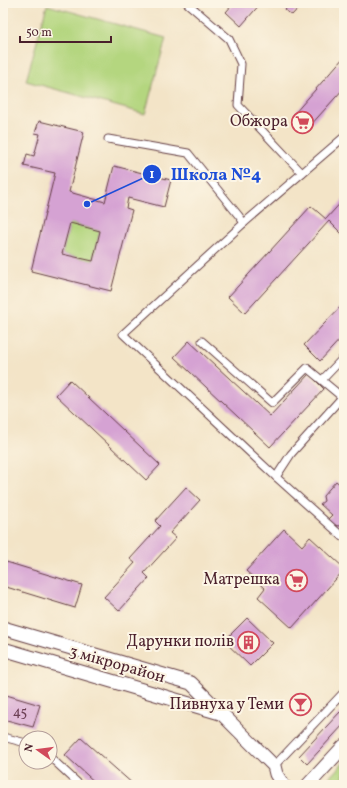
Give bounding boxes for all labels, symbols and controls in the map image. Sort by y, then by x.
scale bar [20,18,111,44]
text: 50 m [26,25,52,41]
supermarket icon: Обжора [290,109,316,135]
place label: Обжора [230,111,288,133]
callout: Школа №4 [142,159,269,188]
text: Школа №4 [171,164,261,187]
text: 1 [150,167,155,183]
supermarket icon: Матрешка [283,567,309,593]
place label: Матрешка [203,569,280,591]
building icon: Дарунки полів [236,629,262,655]
place label: Дарунки полів [127,631,234,653]
street label: 3 мікрорайон [67,641,168,689]
bar icon: Пивнуха у Теми [287,692,313,718]
place label: Пивнуха у Теми [170,694,284,716]
house number: 45 [13,703,27,722]
north arrow [18,730,58,770]
text: N [22,742,38,754]

